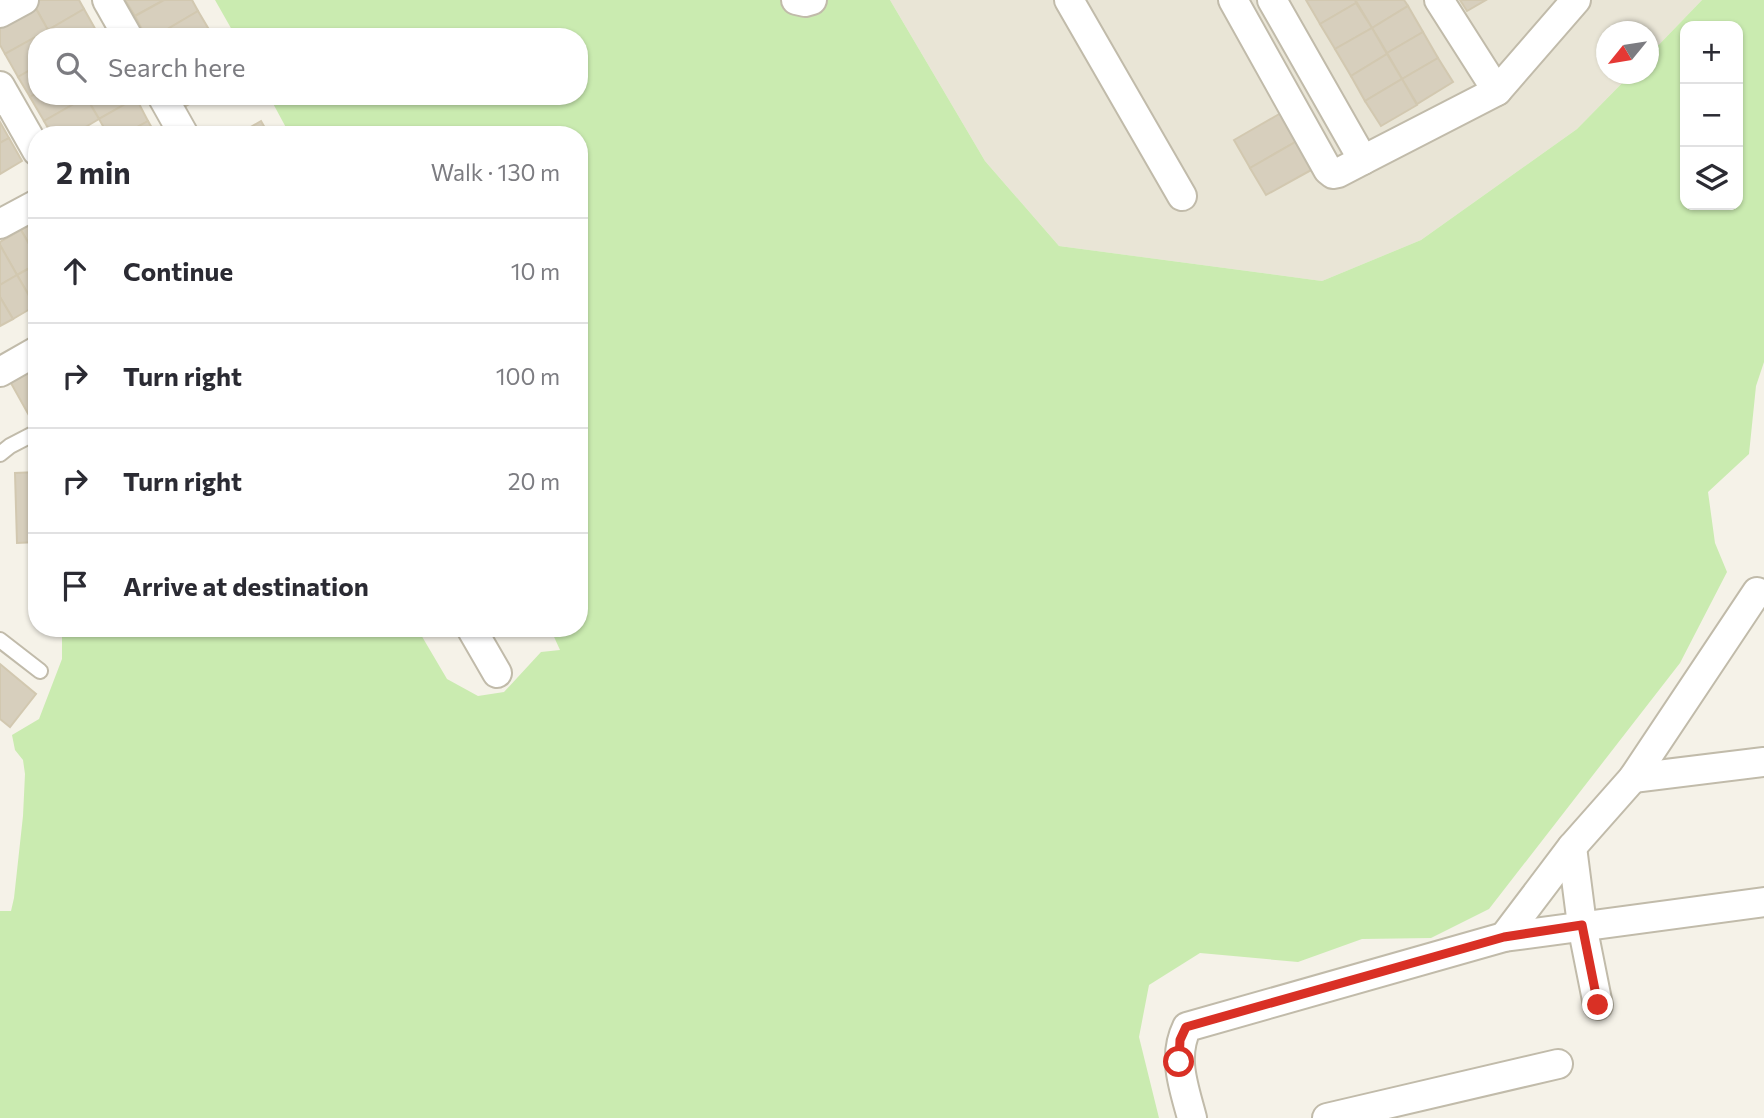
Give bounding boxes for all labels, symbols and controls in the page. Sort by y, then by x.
north arrow [1596,21,1659,84]
map controls [1680,21,1743,210]
button: + [1680,21,1743,84]
search box [28,28,588,105]
icon: search [52,48,90,86]
text: Search here [108,51,246,82]
button: − [1680,84,1743,147]
button: layers [1680,147,1743,210]
text: 2 min [56,153,131,190]
text: Walk · 130 m [431,158,560,186]
icon: ahead [56,252,94,290]
text: Continue [123,255,233,286]
text: 10 m [511,257,560,285]
icon: right [56,357,94,395]
text: Turn right [123,360,242,391]
text: 100 m [496,362,560,390]
icon: right [56,462,94,500]
text: Turn right [123,465,242,496]
text: 20 m [508,467,560,495]
icon: arrive [56,567,94,605]
text: Arrive at destination [123,570,369,601]
route end [1582,989,1613,1020]
route start [1163,1046,1194,1077]

